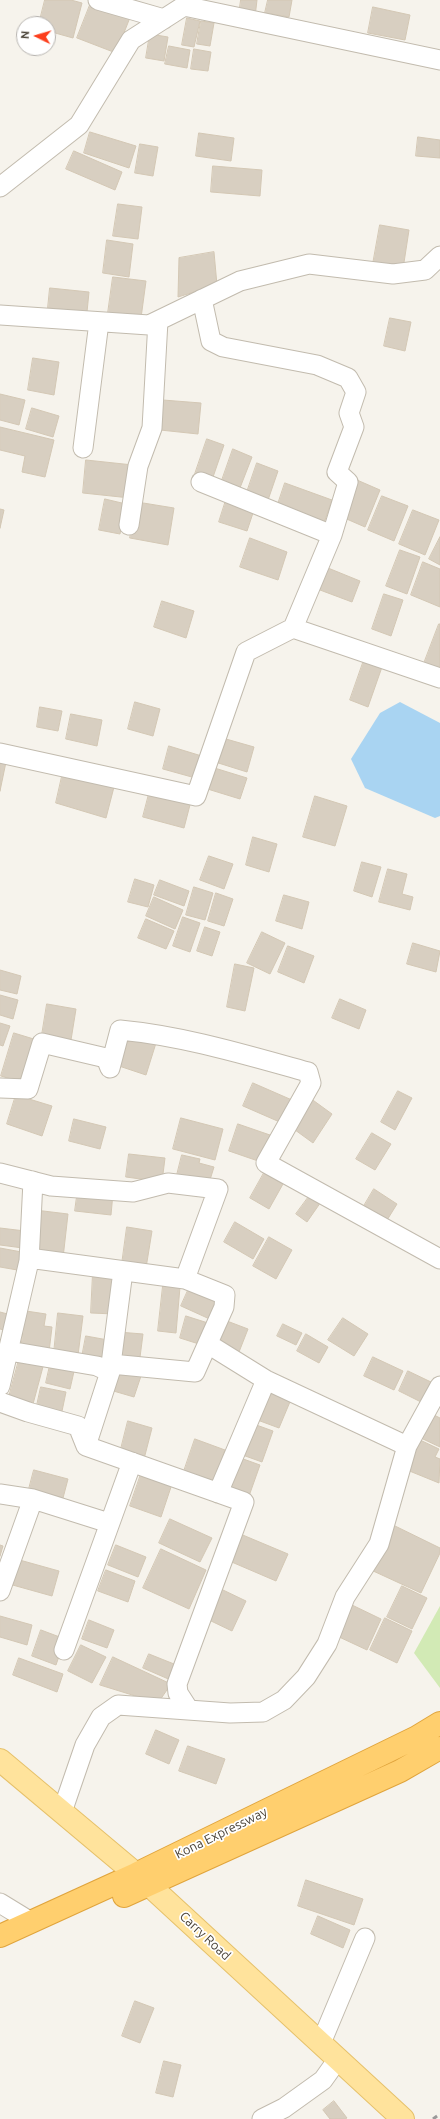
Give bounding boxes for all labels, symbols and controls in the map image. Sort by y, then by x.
north arrow [16,16,56,56]
text: N [19,30,31,40]
street label: Kona Expressway [172,1804,270,1862]
street label: Carry Road [176,1908,234,1964]

